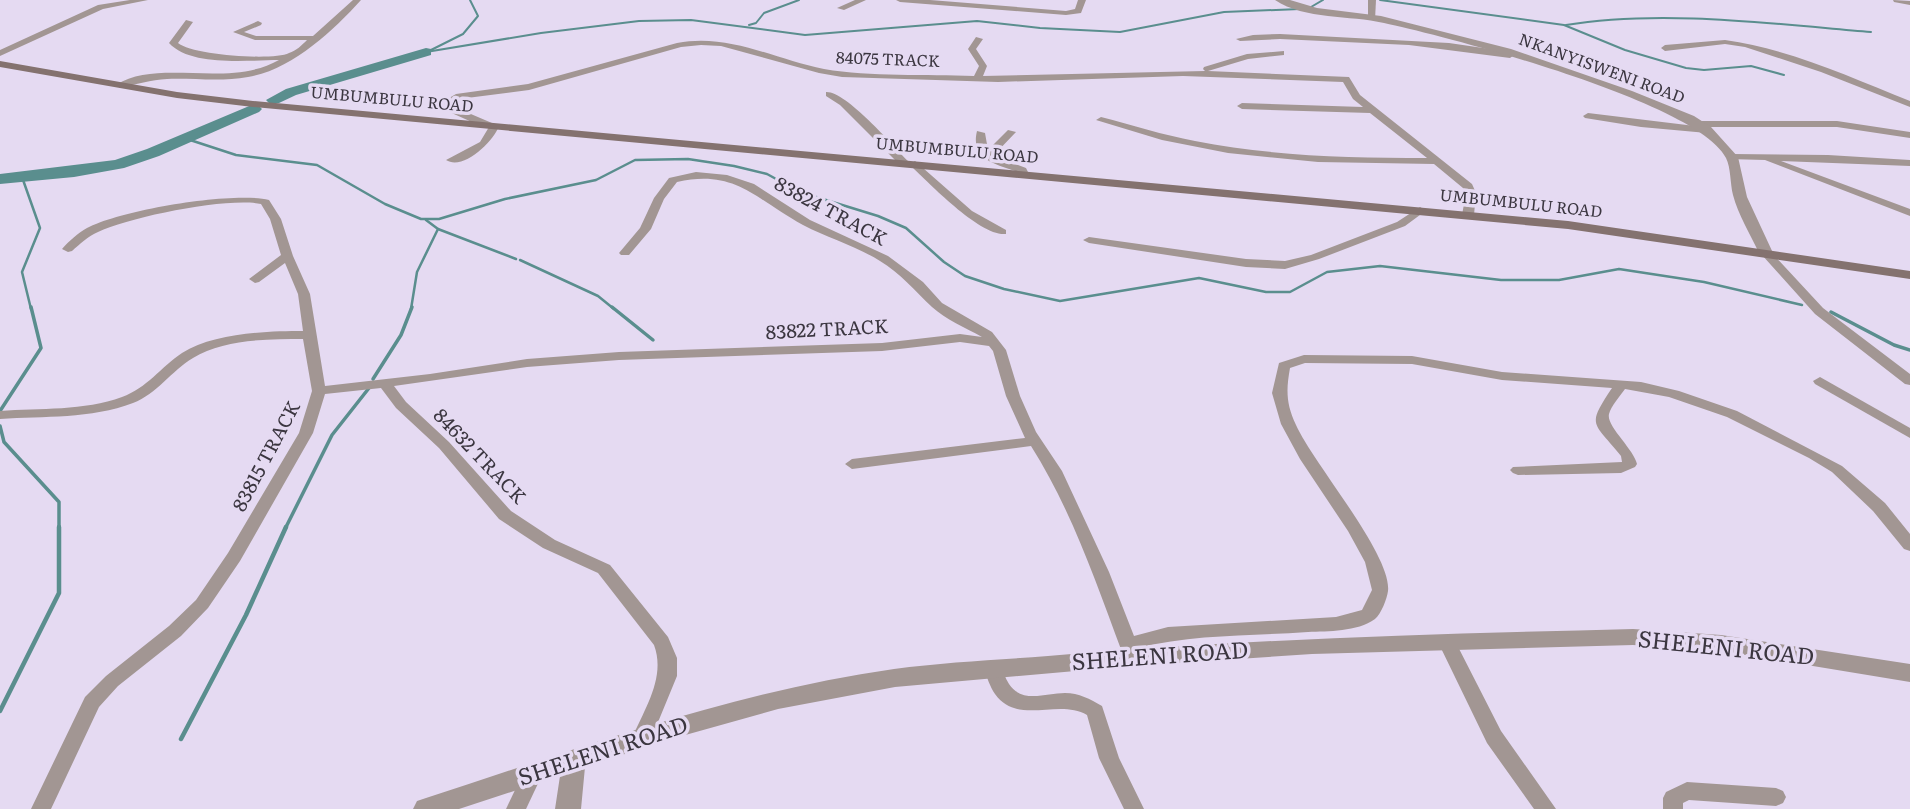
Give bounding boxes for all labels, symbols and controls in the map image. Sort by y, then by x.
street label: NKANYISWENI ROAD [1516,26,1689,108]
street label: 84075 TRACK [836,44,940,72]
street label: UMBUMBULU ROAD [310,79,475,117]
street label: UMBUMBULU ROAD [875,130,1040,168]
street label: 83824 TRACK [770,169,893,252]
street label: UMBUMBULU ROAD [1439,182,1604,222]
street label: 83822 TRACK [765,311,889,345]
street label: 83815 TRACK [224,395,306,516]
street label: 84632 TRACK [428,401,534,509]
street label: SHELENI ROAD [1636,620,1816,672]
street label: SHELENI ROAD [1070,631,1249,677]
street label: SHELENI ROAD [513,706,692,793]

